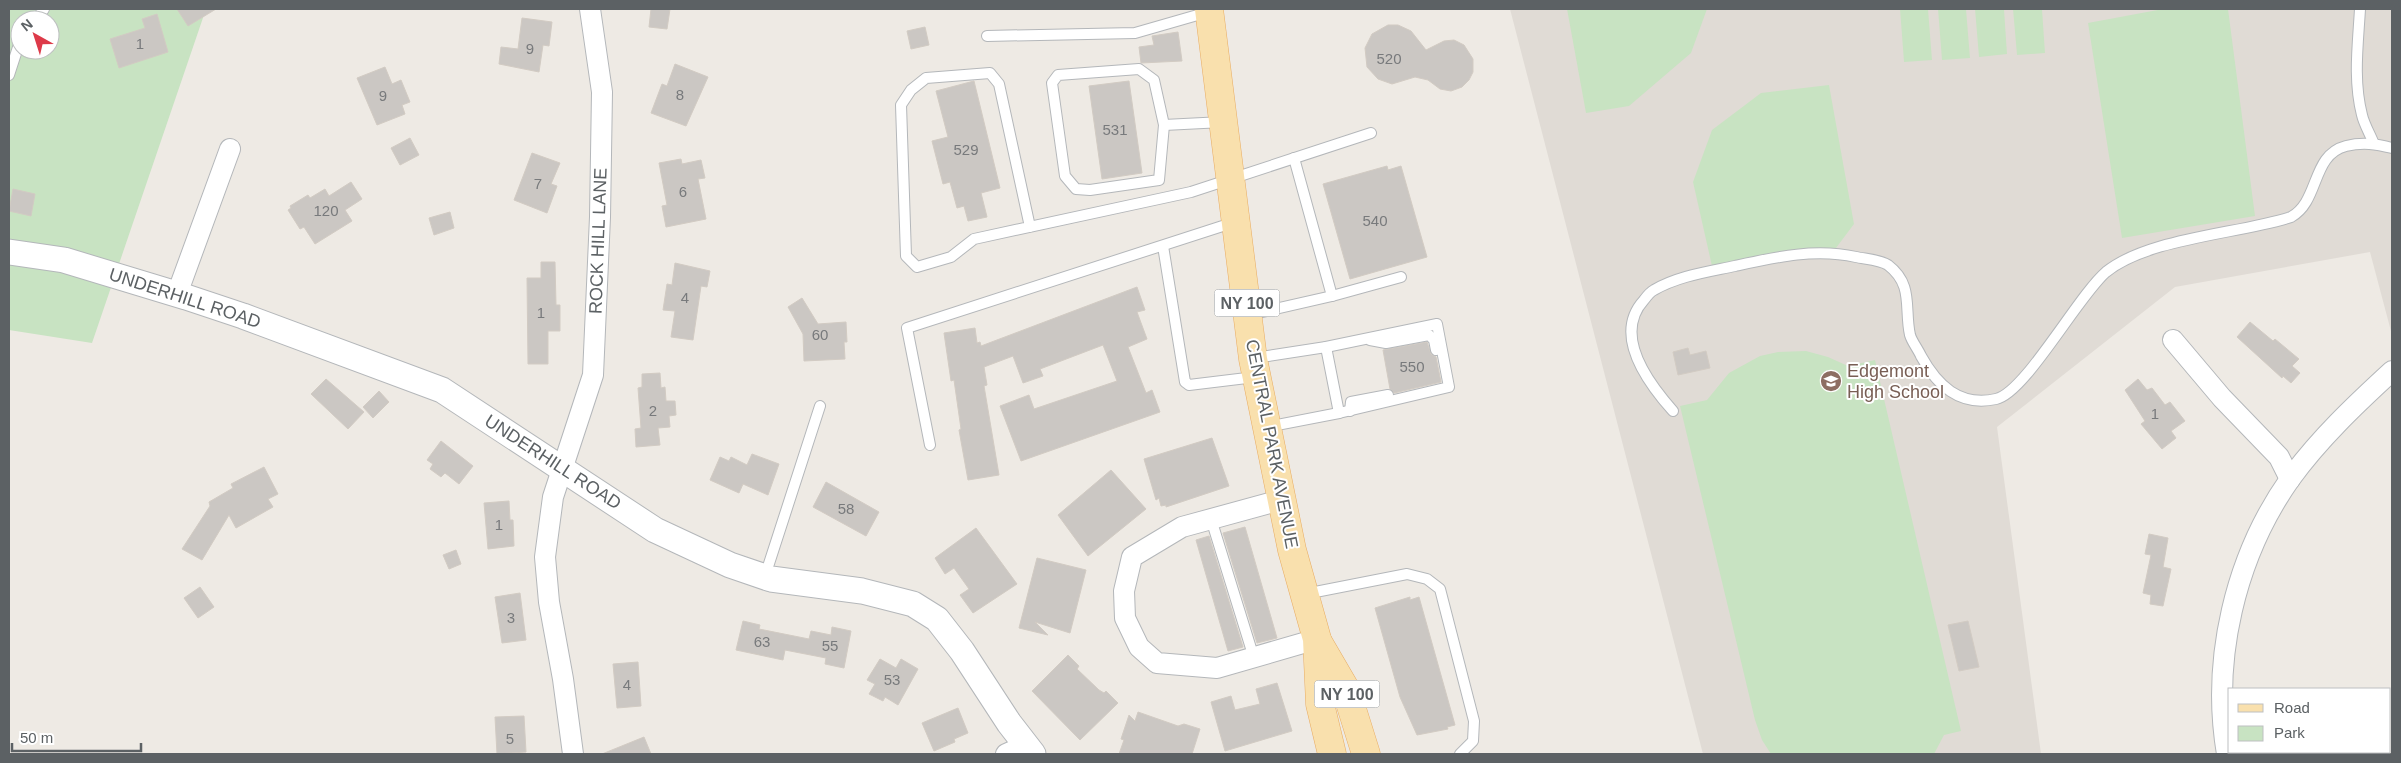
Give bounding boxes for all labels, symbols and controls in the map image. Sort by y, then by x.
north arrow [10,10,60,60]
text: N [18,15,36,34]
house number: 1 [136,35,144,52]
house number: 9 [526,40,534,57]
house number: 520 [1376,50,1402,67]
house number: 8 [676,86,684,103]
house number: 9 [379,87,387,104]
house number: 531 [1102,121,1128,138]
house number: 529 [953,141,979,158]
street label: ROCK HILL LANE [585,168,611,314]
house number: 7 [534,175,542,192]
house number: 6 [679,183,687,200]
house number: 120 [313,202,339,219]
house number: 540 [1362,212,1388,229]
street label: UNDERHILL ROAD [107,264,263,332]
house number: 4 [681,289,689,306]
road number: NY 100 [1214,290,1280,316]
house number: 1 [537,304,545,321]
house number: 60 [812,326,828,343]
street label: CENTRAL PARK AVENUE [1242,338,1302,550]
house number: 550 [1399,358,1425,375]
place label: Edgemont High School [1847,361,1944,402]
school or university icon: Edgemont High School [1819,369,1843,393]
house number: 2 [649,402,657,419]
house number: 1 [2151,405,2159,422]
street label: UNDERHILL ROAD [481,410,625,514]
house number: 58 [838,500,854,517]
house number: 1 [495,516,503,533]
house number: 3 [507,609,515,626]
house number: 63 [754,633,770,650]
house number: 55 [822,637,838,654]
house number: 53 [884,671,900,688]
house number: 4 [623,676,631,693]
road number: NY 100 [1314,681,1380,708]
legend [2228,688,2391,753]
text: Road [2274,699,2310,716]
scale bar [12,720,141,752]
text: Park [2274,724,2305,741]
text: 50 m [20,729,53,746]
house number: 5 [506,730,514,747]

